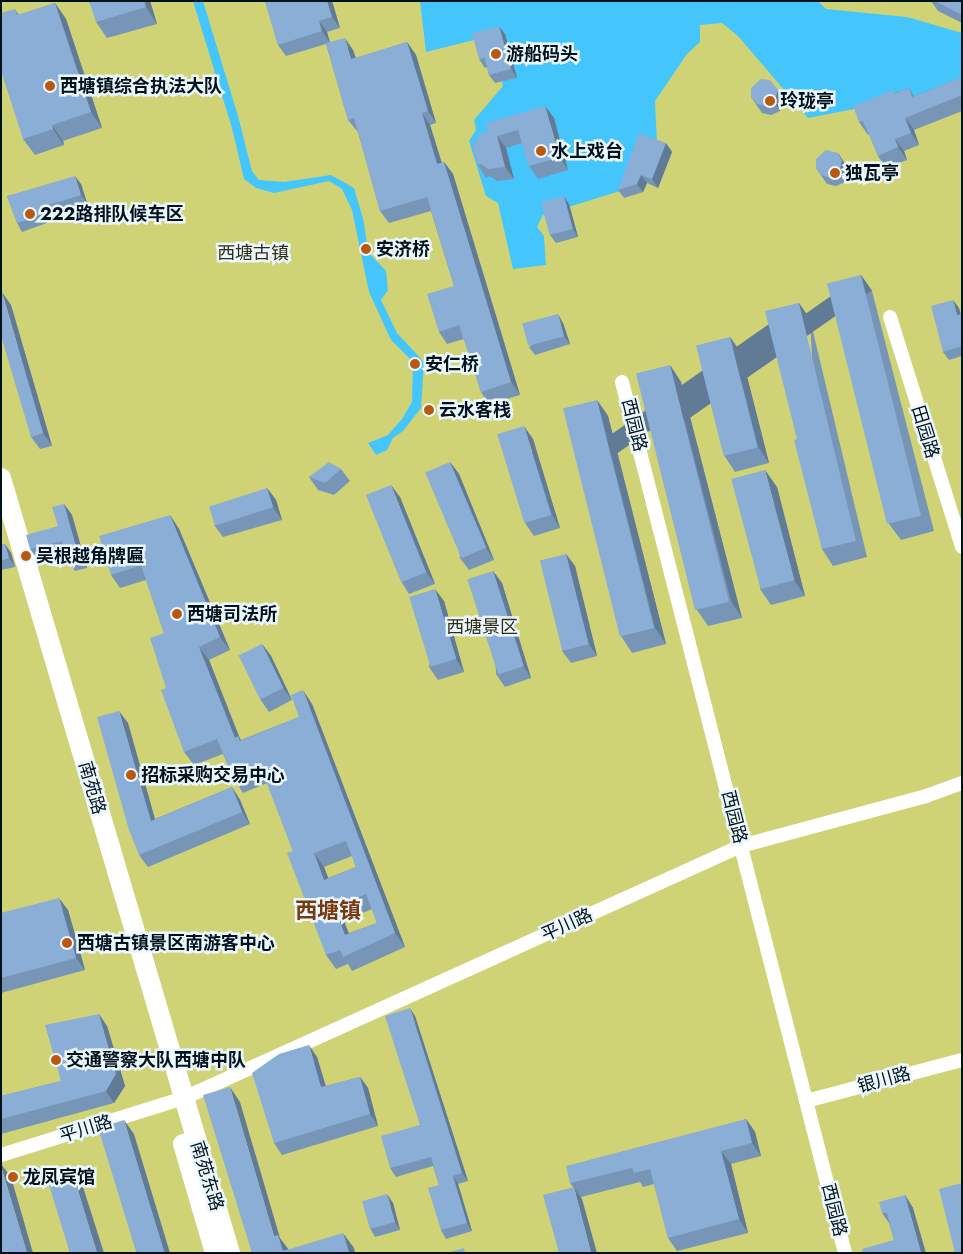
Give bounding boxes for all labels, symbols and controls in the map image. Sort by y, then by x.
place label: 游船码头 [506,43,578,65]
marker: 游船码头 [490,48,502,60]
place label: 西塘镇综合执法大队 [60,75,222,97]
marker: 西塘镇综合执法大队 [44,80,56,92]
place label: 玲珑亭 [780,90,834,112]
marker: 玲珑亭 [764,95,776,107]
place label: 水上戏台 [551,140,623,162]
marker: 水上戏台 [535,145,547,157]
place label: 独瓦亭 [845,162,899,184]
marker: 独瓦亭 [829,167,841,179]
place label: 222路排队候车区 [40,203,183,225]
marker: 222路排队候车区 [24,208,36,220]
place label: 安济桥 [376,238,430,260]
park label: 西塘古镇 [217,242,289,264]
marker: 安济桥 [360,243,372,255]
place label: 安仁桥 [425,353,479,375]
marker: 安仁桥 [409,358,421,370]
street label: 西园路 [617,396,651,454]
place label: 云水客栈 [439,399,511,421]
street label: 田园路 [907,403,943,461]
marker: 云水客栈 [423,404,435,416]
place label: 吴根越角牌匾 [36,545,144,567]
marker: 吴根越角牌匾 [20,550,32,562]
place label: 西塘司法所 [187,603,277,625]
marker: 西塘司法所 [171,608,183,620]
park label: 西塘景区 [446,616,518,638]
street label: 南苑路 [74,759,110,817]
place label: 招标采购交易中心 [141,764,285,786]
marker: 招标采购交易中心 [125,769,137,781]
street label: 西园路 [717,788,751,846]
district label: 西塘镇 [295,898,361,924]
street label: 平川路 [538,904,596,946]
place label: 西塘古镇景区南游客中心 [77,932,275,954]
marker: 西塘古镇景区南游客中心 [61,937,73,949]
place label: 交通警察大队西塘中队 [66,1049,246,1071]
marker: 交通警察大队西塘中队 [50,1054,62,1066]
street label: 银川路 [855,1063,913,1097]
street label: 平川路 [57,1111,115,1147]
street label: 南苑东路 [186,1138,228,1214]
place label: 龙凤宾馆 [23,1166,95,1188]
marker: 龙凤宾馆 [7,1171,19,1183]
street label: 西园路 [817,1181,851,1239]

